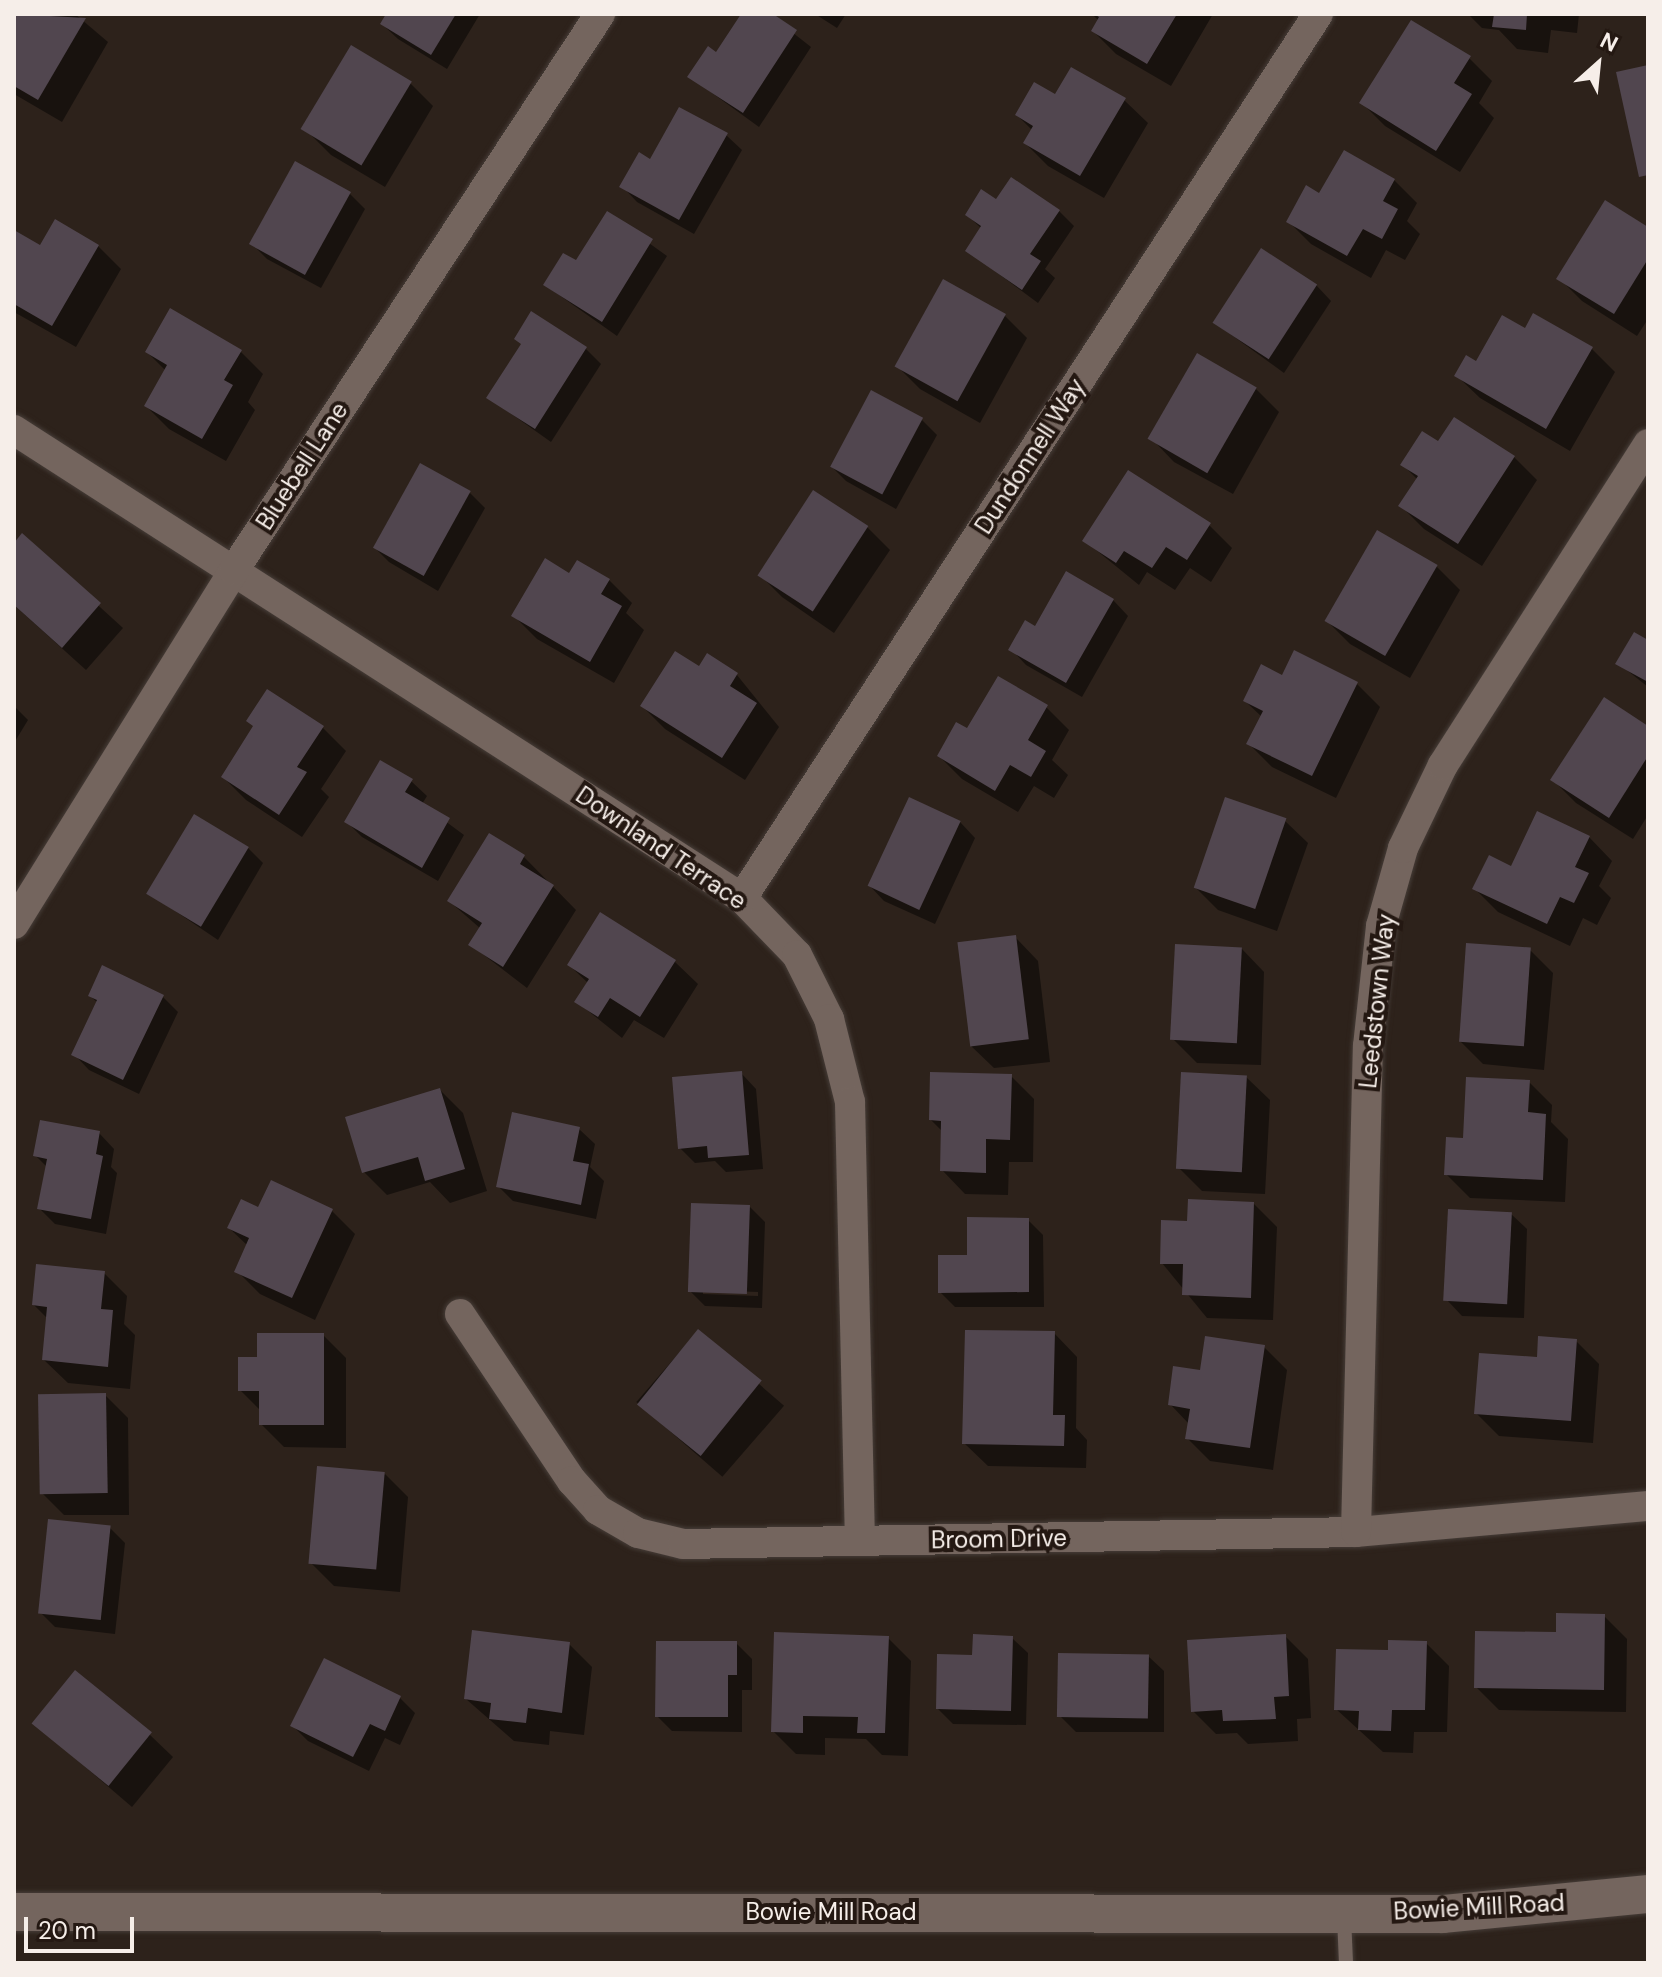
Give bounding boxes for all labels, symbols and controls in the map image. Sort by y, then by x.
north arrow [1558,24,1638,104]
text: N [1595,26,1623,59]
street label: Dundonnell Way [969,373,1091,539]
street label: Bluebell Lane [250,397,354,535]
street label: Downland Terrace [570,780,752,916]
street label: Leedstown Way [1354,912,1400,1090]
street label: Broom Drive [931,1523,1067,1555]
street label: Bowie Mill Road [1393,1888,1565,1926]
street label: Bowie Mill Road [745,1898,917,1926]
scale bar [28,1901,138,1951]
text: 20 m [38,1915,96,1946]

